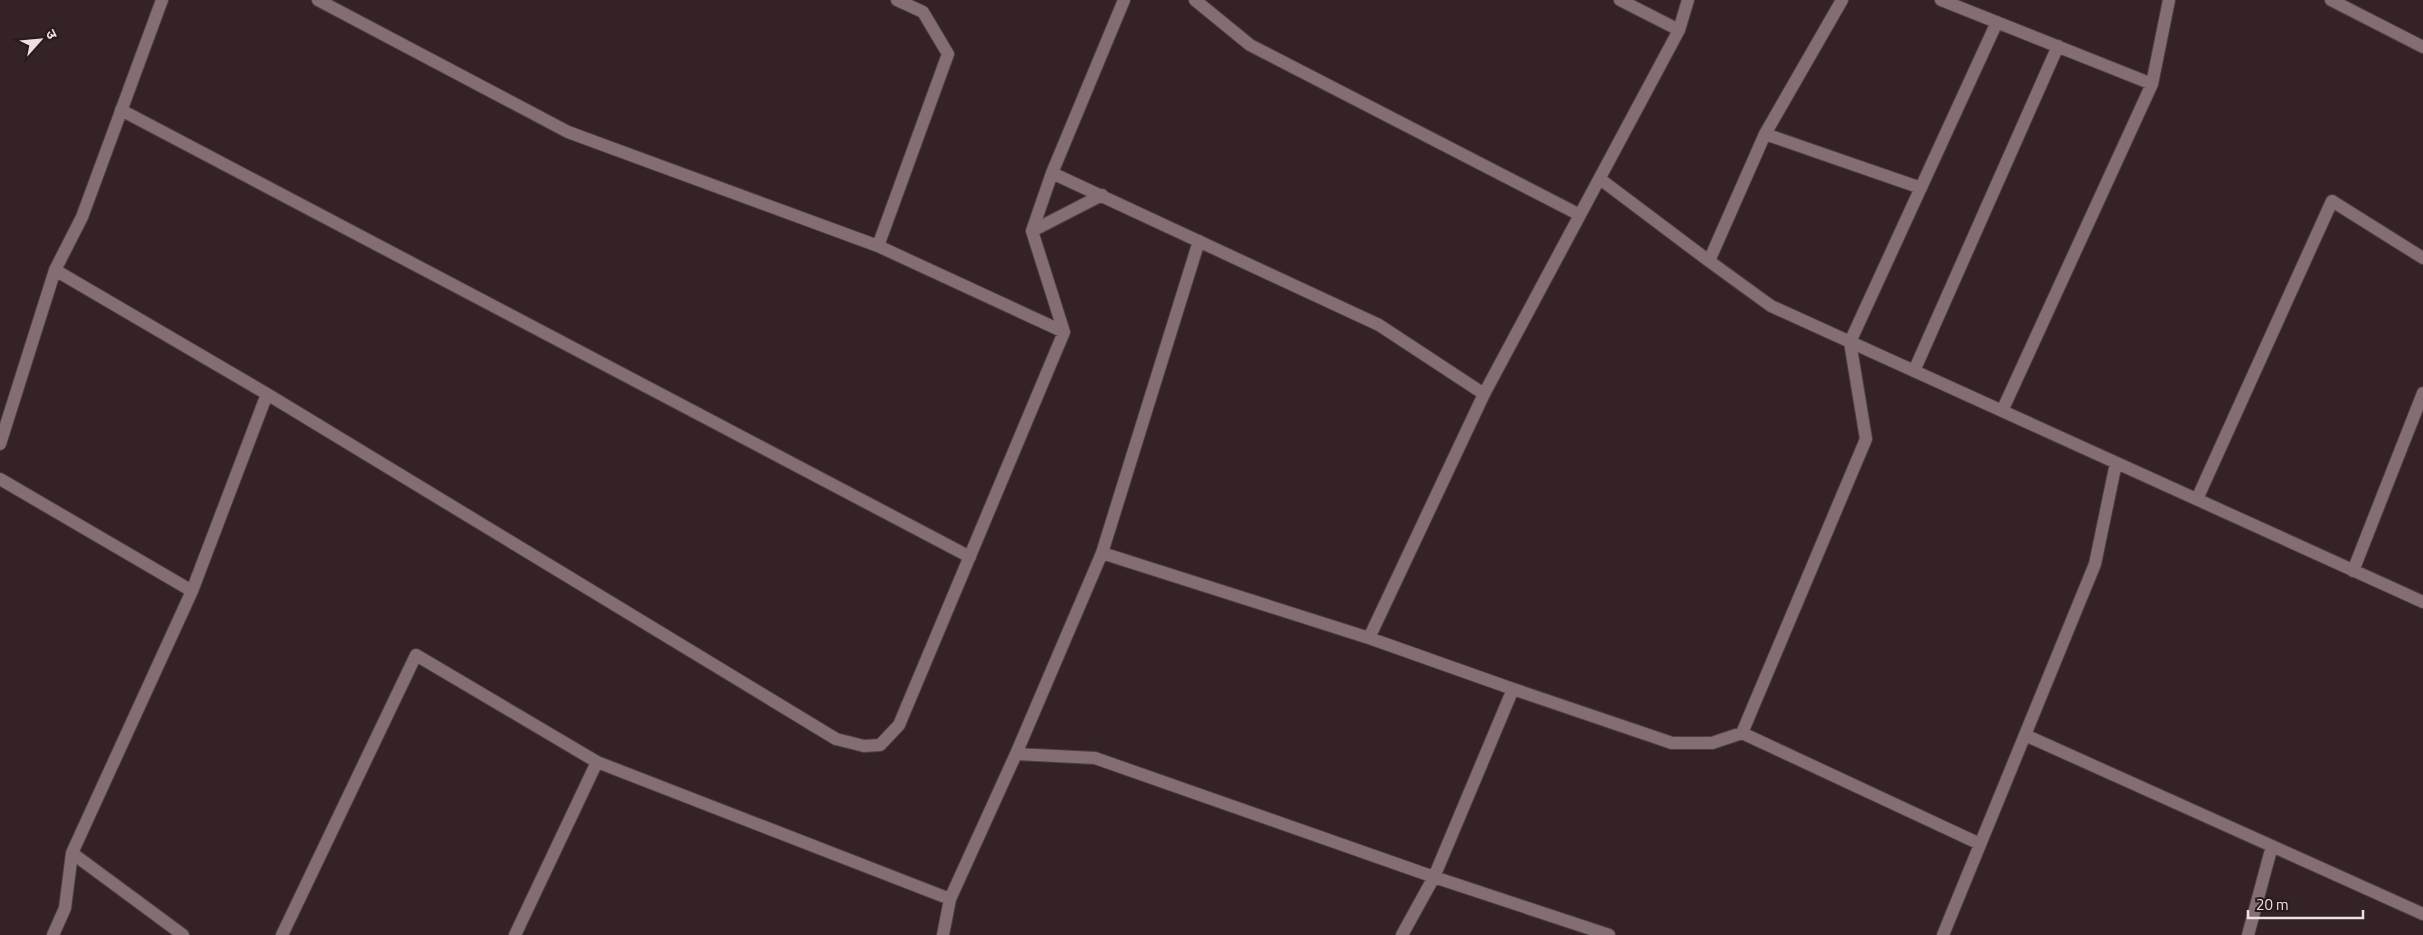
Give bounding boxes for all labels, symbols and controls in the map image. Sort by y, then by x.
north arrow [15,15,65,65]
text: उ [41,25,64,43]
scale bar [2248,888,2363,920]
text: 20 m [2256,893,2289,916]

